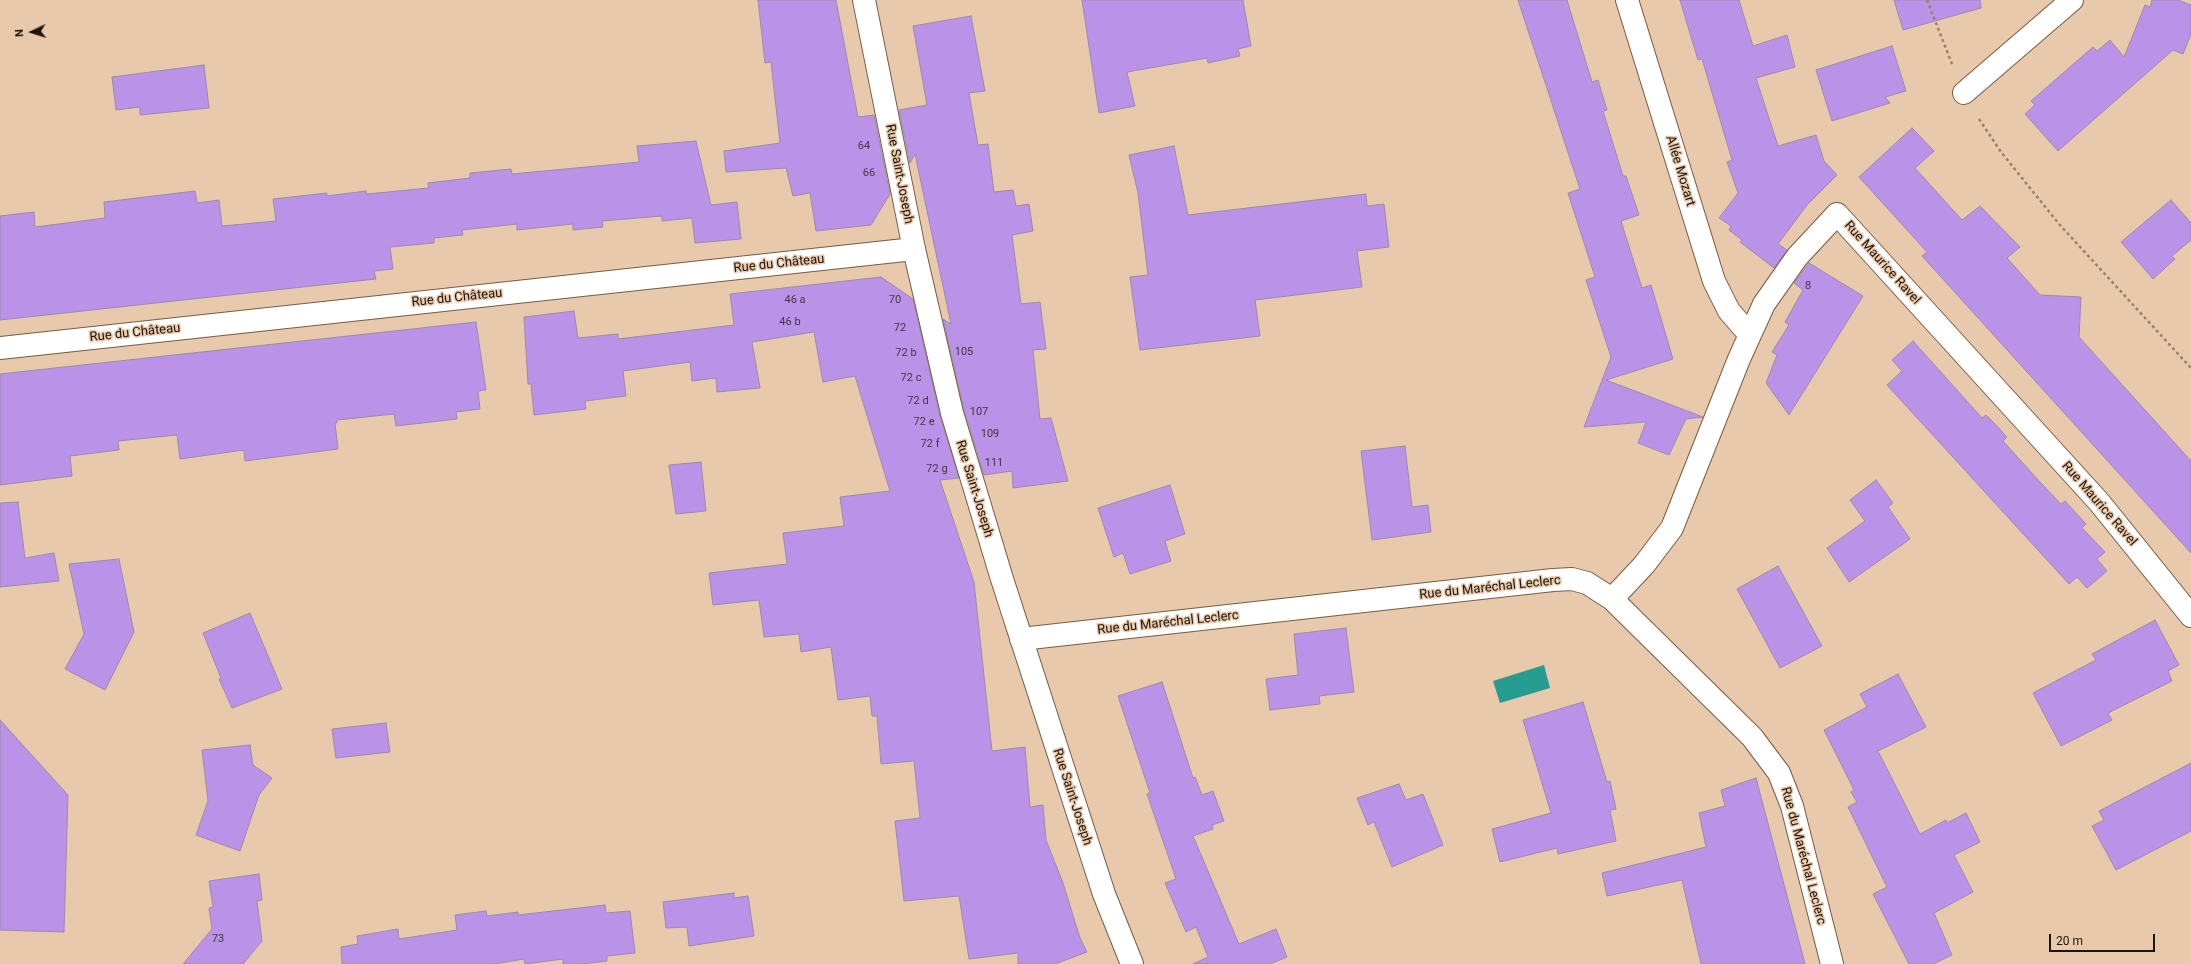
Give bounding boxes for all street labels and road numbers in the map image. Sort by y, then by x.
street label: Rue Saint-Joseph [882,123,916,225]
street label: Allée Mozart [1662,134,1698,208]
street label: Rue Maurice Ravel [1841,218,1923,308]
street label: Rue du Château [733,251,825,277]
street label: Rue du Château [411,285,503,311]
street label: Rue du Château [89,320,181,346]
street label: Rue Saint-Joseph [952,438,996,540]
street label: Rue Maurice Ravel [2058,459,2140,549]
street label: Rue du Maréchal Leclerc [1419,573,1561,603]
street label: Rue du Maréchal Leclerc [1097,608,1239,638]
street label: Rue Saint-Joseph [1049,747,1095,847]
street label: Rue du Maréchal Leclerc [1777,785,1829,927]

